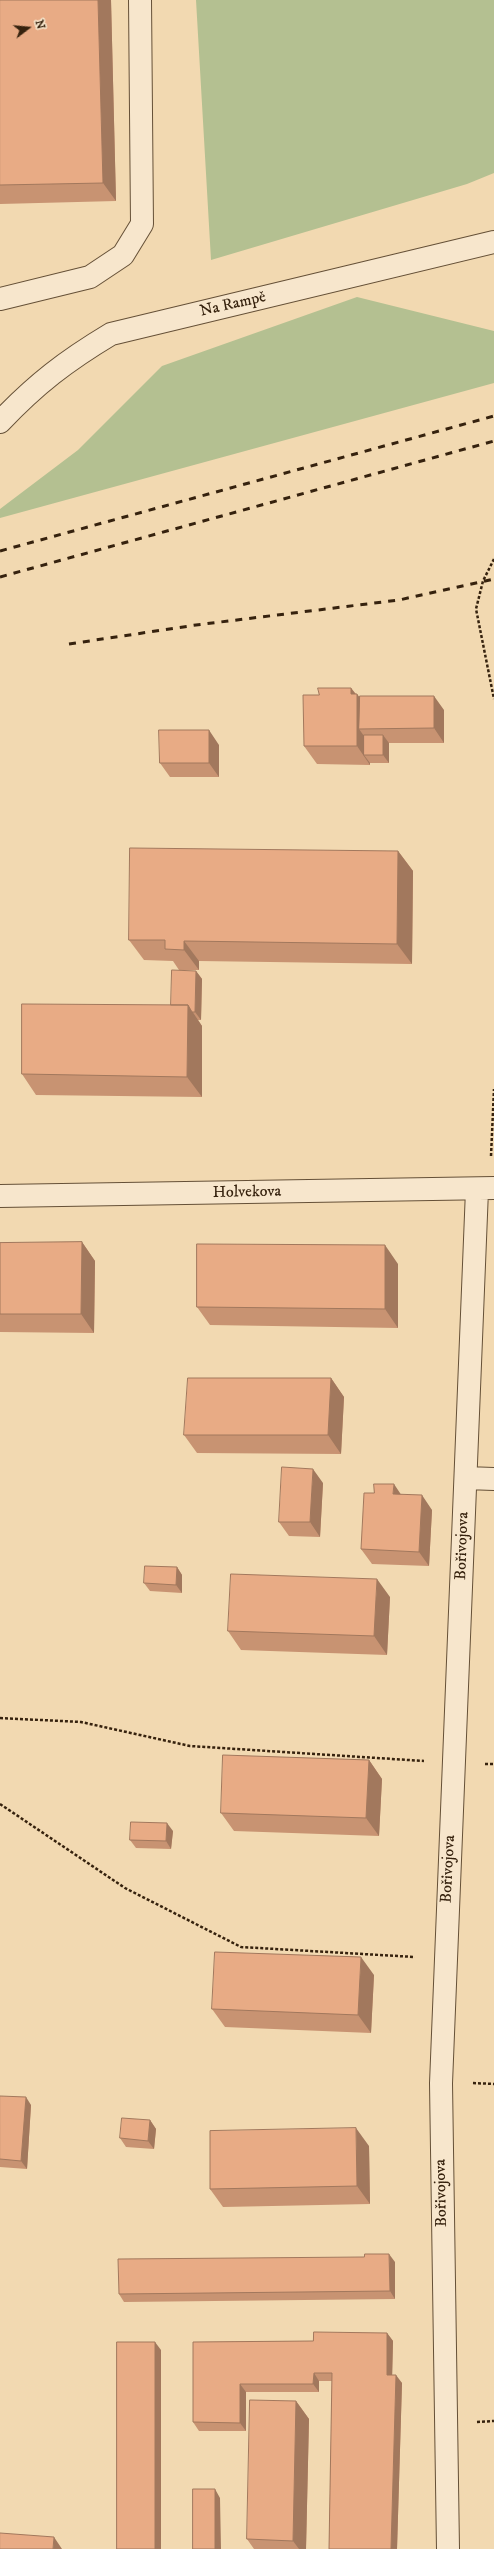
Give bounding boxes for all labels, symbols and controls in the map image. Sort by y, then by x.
north arrow [8,8,48,48]
text: N [32,18,48,31]
street label: Na Rampě [198,288,268,322]
street label: Holvekova [213,1183,281,1203]
street label: Bořivojova [452,1512,474,1580]
street label: Bořivojova [438,1834,460,1904]
street label: Bořivojova [432,2159,452,2227]

